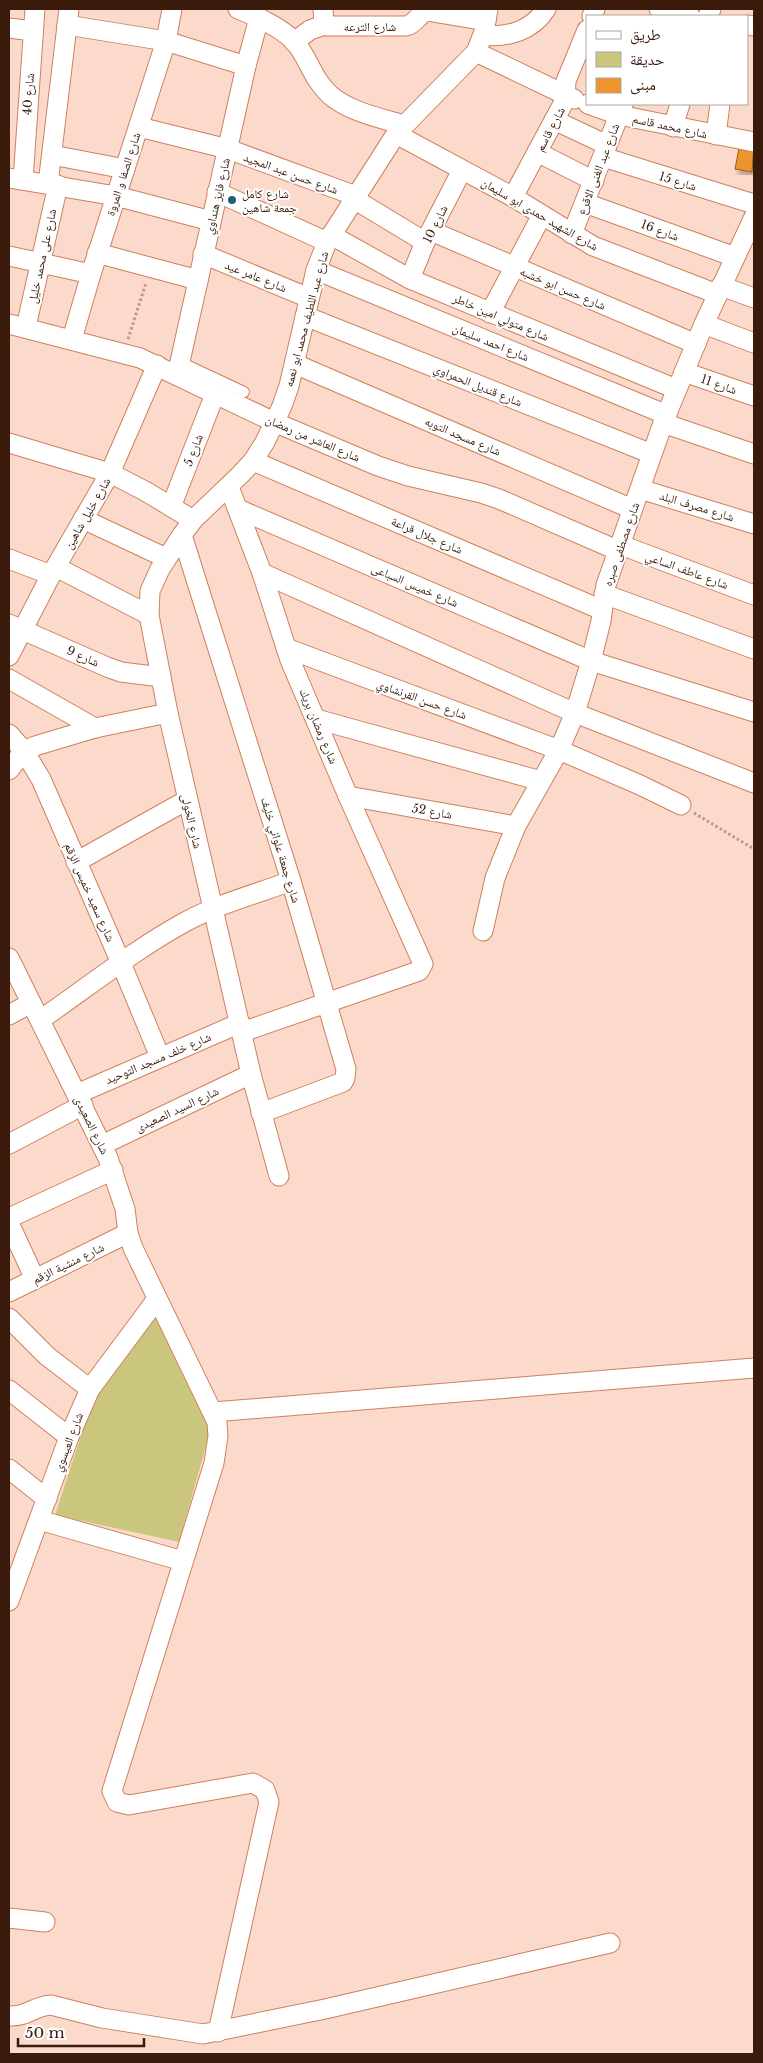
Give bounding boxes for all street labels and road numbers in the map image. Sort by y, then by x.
street label: شارع الترعه [344,19,396,35]
street label: شارع 40 [19,73,38,115]
street label: شارع قاسم [532,104,569,154]
street label: شارع محمد قاسم [631,111,709,142]
street label: شارع عبد الغنى الاقرع [574,121,623,217]
street label: شارع الصفا و المروة [102,130,145,218]
street label: شارع حسن عبد المجيد [241,149,340,198]
street label: شارع فايز هنداوي [201,156,236,236]
street label: شارع 15 [657,168,699,195]
street label: شارع الشهيد حمدى ابو سليمان [479,174,601,254]
street label: شارع 10 [419,203,451,246]
street label: شارع على محمد خليل [25,207,60,305]
street label: شارع 16 [639,216,681,245]
street label: شارع عبد اللطيف محمد ابو نعمه [281,249,332,389]
street label: شارع عامر عيد [223,257,289,296]
street label: شارع حسن ابو خشبه [517,263,608,314]
street label: شارع متولي امين خاطر [449,290,551,347]
street label: شارع احمد سليمان [450,320,531,365]
street label: شارع قنديل الحمراوي [430,360,525,412]
street label: شارع 11 [699,371,739,398]
street label: شارع العاشر من رمضان [263,411,363,466]
street label: شارع مسجد التوبه [422,413,503,460]
street label: شارع 5 [180,432,207,468]
street label: شارع خليل شاهين [60,475,114,552]
street label: شارع مصرف البلد [658,488,736,525]
street label: شارع مصطفى صبره [600,500,643,588]
street label: شارع جلال قراعة [389,513,465,558]
street label: شارع عاطف الساعي [642,548,731,595]
street label: شارع خميس السباعى [369,560,461,611]
street label: شارع 9 [64,642,102,671]
street label: شارع حسن القرنشاوي [374,676,469,725]
street label: شارع رمضان بريك [295,686,342,766]
street label: شارع الخولى [177,792,206,850]
street label: شارع جمعة علواني خليف [255,795,304,906]
street label: شارع 52 [411,800,453,823]
street label: شارع سعيد خميس الزقم [61,840,119,944]
street label: شارع خلف مسجد التوحيد [103,1029,214,1088]
street label: شارع السيد الصعيدى [133,1083,222,1136]
street label: شارع الصعيدى [70,1093,113,1157]
street label: شارع منشية الزقم [30,1239,107,1288]
street label: شارع العيسوي [50,1410,89,1475]

